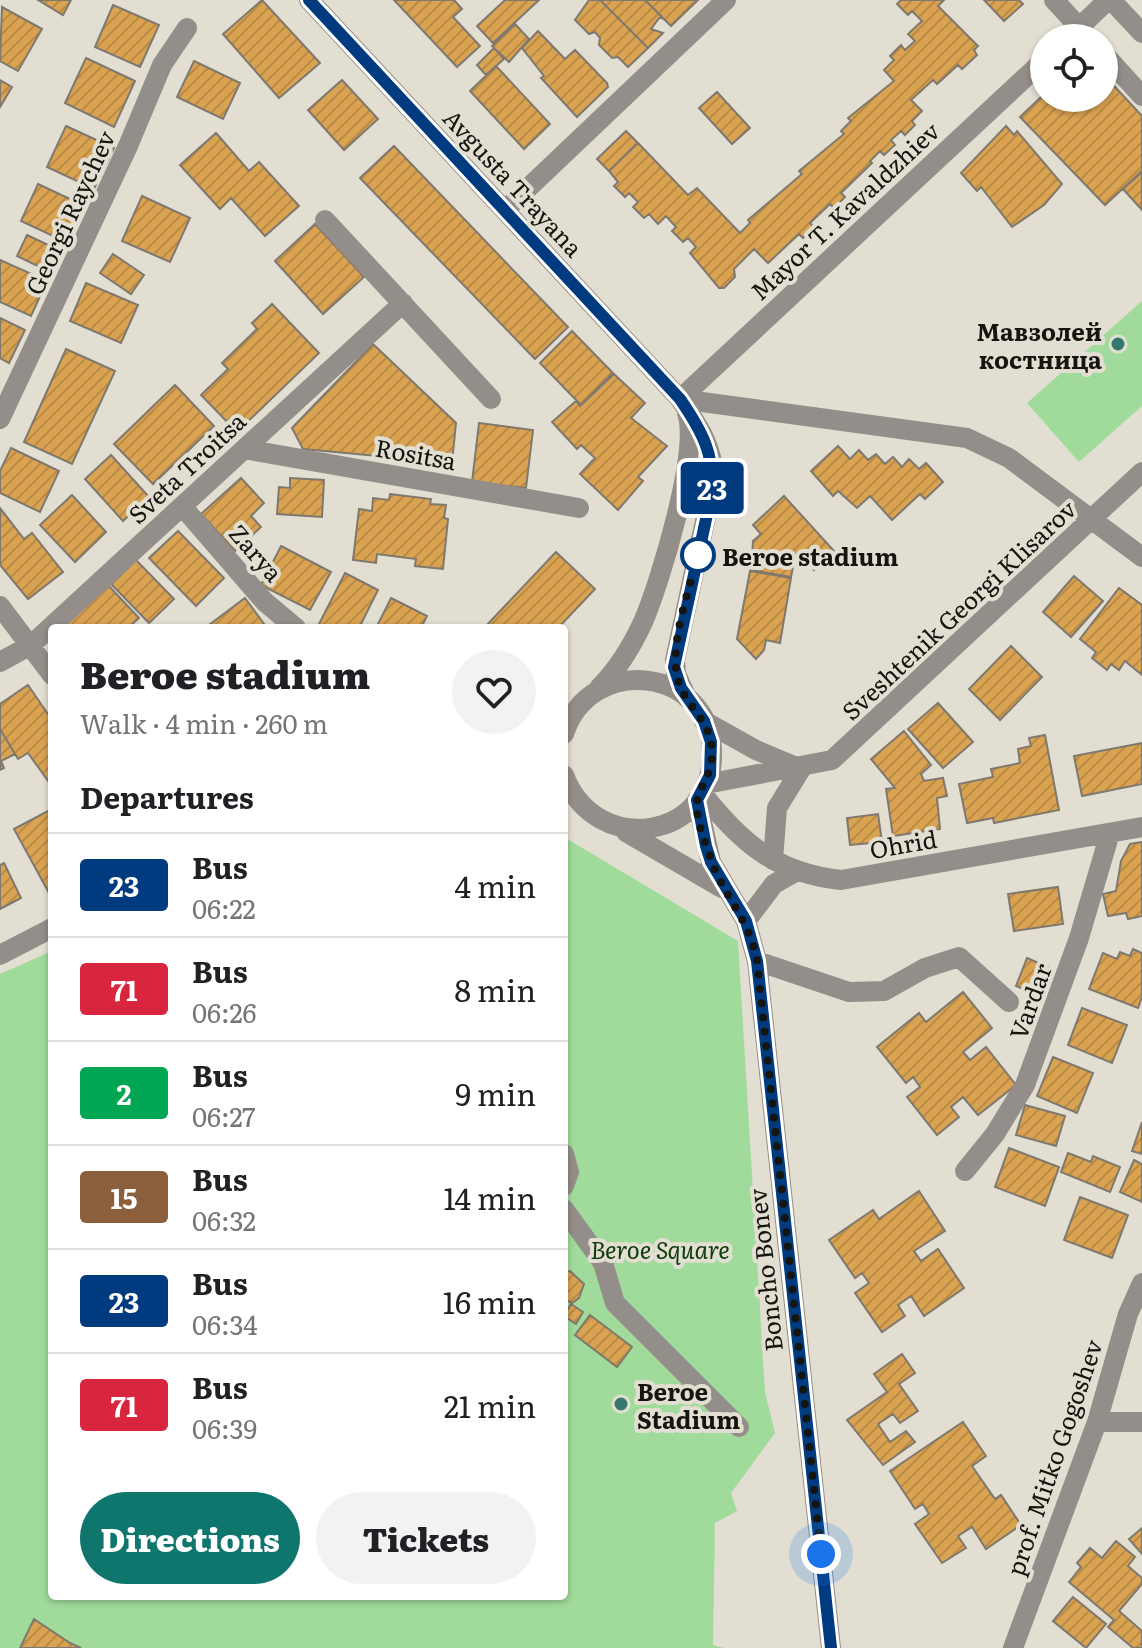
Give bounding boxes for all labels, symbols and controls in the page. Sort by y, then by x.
map controls [1030,24,1118,112]
button: locate [1030,24,1118,112]
street label: Avgusta Trayana [436,100,592,264]
street label: Mayor T. Kavaldzhiev [742,113,946,307]
street label: Georgi Raychev [16,124,122,300]
place label: Мавзолей костница [976,313,1102,376]
marker: Мавзолей костница [1109,335,1127,353]
street label: Sveta Troitsa [119,403,253,531]
street label: Rositsa [373,429,459,477]
line badge: 23 [676,462,748,514]
text: 23 [697,467,727,509]
street label: Sveshtenik Georgi Klisarov [833,491,1083,727]
street label: Zarya [222,516,292,589]
marker: Beroe stadium [681,538,715,572]
place label: Beroe stadium [722,538,898,573]
text: Beroe stadium [80,644,370,701]
button: heart [452,650,536,734]
text: Walk · 4 min · 260 m [80,703,328,742]
text: Departures [80,774,254,818]
street label: Ohrid [867,820,940,866]
text: Bus [192,844,248,888]
text: 4 min [455,863,536,907]
text: 23 [109,864,139,906]
text: 06:22 [192,888,256,927]
text: Bus [192,948,248,992]
street label: Vardar [999,957,1059,1044]
text: 8 min [455,967,536,1011]
text: 71 [110,968,138,1010]
text: 06:26 [192,992,257,1031]
text: Bus [192,1052,248,1096]
text: 9 min [455,1071,536,1115]
text: 2 [116,1072,132,1114]
text: 06:27 [192,1096,256,1135]
text: Bus [192,1156,248,1200]
text: 14 min [444,1175,536,1219]
text: 15 [111,1176,137,1218]
street label: Boncho Bonev [738,1187,790,1353]
text: 06:32 [192,1200,256,1239]
park label: Beroe Square [590,1231,730,1266]
text: Bus [192,1260,248,1304]
text: 16 min [443,1279,536,1323]
text: 23 [109,1280,139,1322]
text: 06:34 [192,1304,258,1343]
street label: prof. Mitko Gogoshev [996,1334,1110,1580]
text: Bus [192,1364,248,1408]
place label: Beroe Stadium [637,1373,740,1436]
text: 21 min [444,1383,536,1427]
text: 71 [110,1384,138,1426]
marker: Beroe Stadium [612,1395,630,1413]
text: 06:39 [192,1408,257,1447]
button: Directions [80,1492,300,1584]
button: Tickets [316,1492,536,1584]
your location [801,1534,841,1574]

